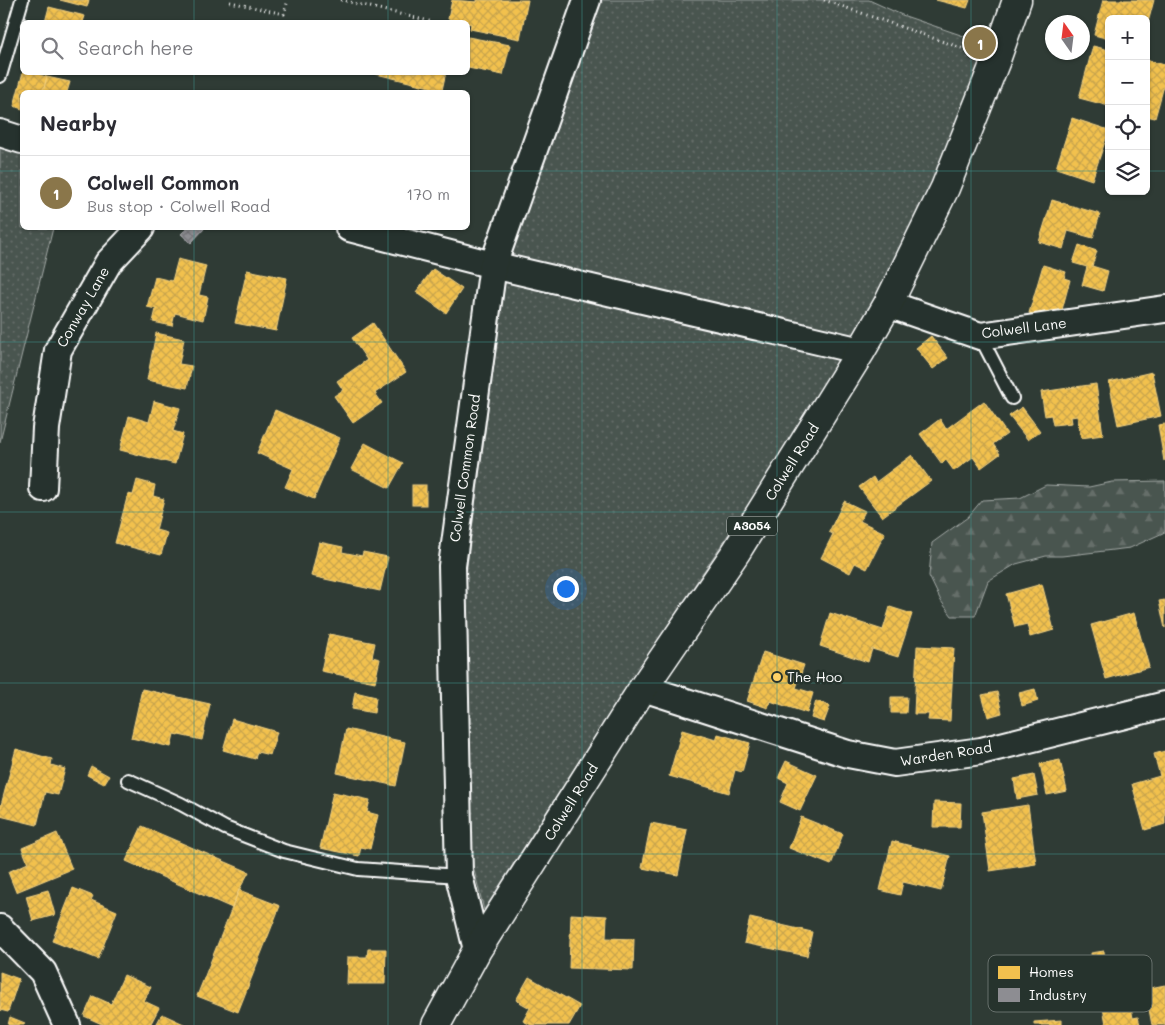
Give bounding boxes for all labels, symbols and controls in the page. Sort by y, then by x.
north arrow [1045,15,1090,60]
map controls [1105,15,1150,195]
button: + [1105,15,1150,60]
search box [20,20,470,75]
pin: 1 [964,24,996,62]
icon: search [38,34,66,62]
text: Search here [78,35,194,60]
button: − [1105,60,1150,105]
button: locate [1105,105,1150,150]
text: Nearby [40,109,117,136]
button: layers [1105,150,1150,195]
text: Colwell Common [87,170,239,195]
text: 1 [52,183,60,204]
text: 170 m [406,183,450,204]
text: Bus stop · Colwell Road [87,195,270,216]
street label: Conway Lane [52,263,113,350]
street label: Colwell Lane [980,313,1067,342]
street label: Colwell Common Road [445,393,484,543]
street label: Colwell Road [760,419,823,504]
road number: A3054 [727,516,777,536]
your location [553,576,579,602]
place label: The Hoo [787,667,842,686]
marker: The Hoo [771,671,783,683]
street label: Warden Road [899,737,993,770]
street label: Colwell Road [539,759,602,844]
legend [988,955,1152,1012]
text: Homes [1029,962,1074,981]
text: Industry [1029,985,1087,1004]

